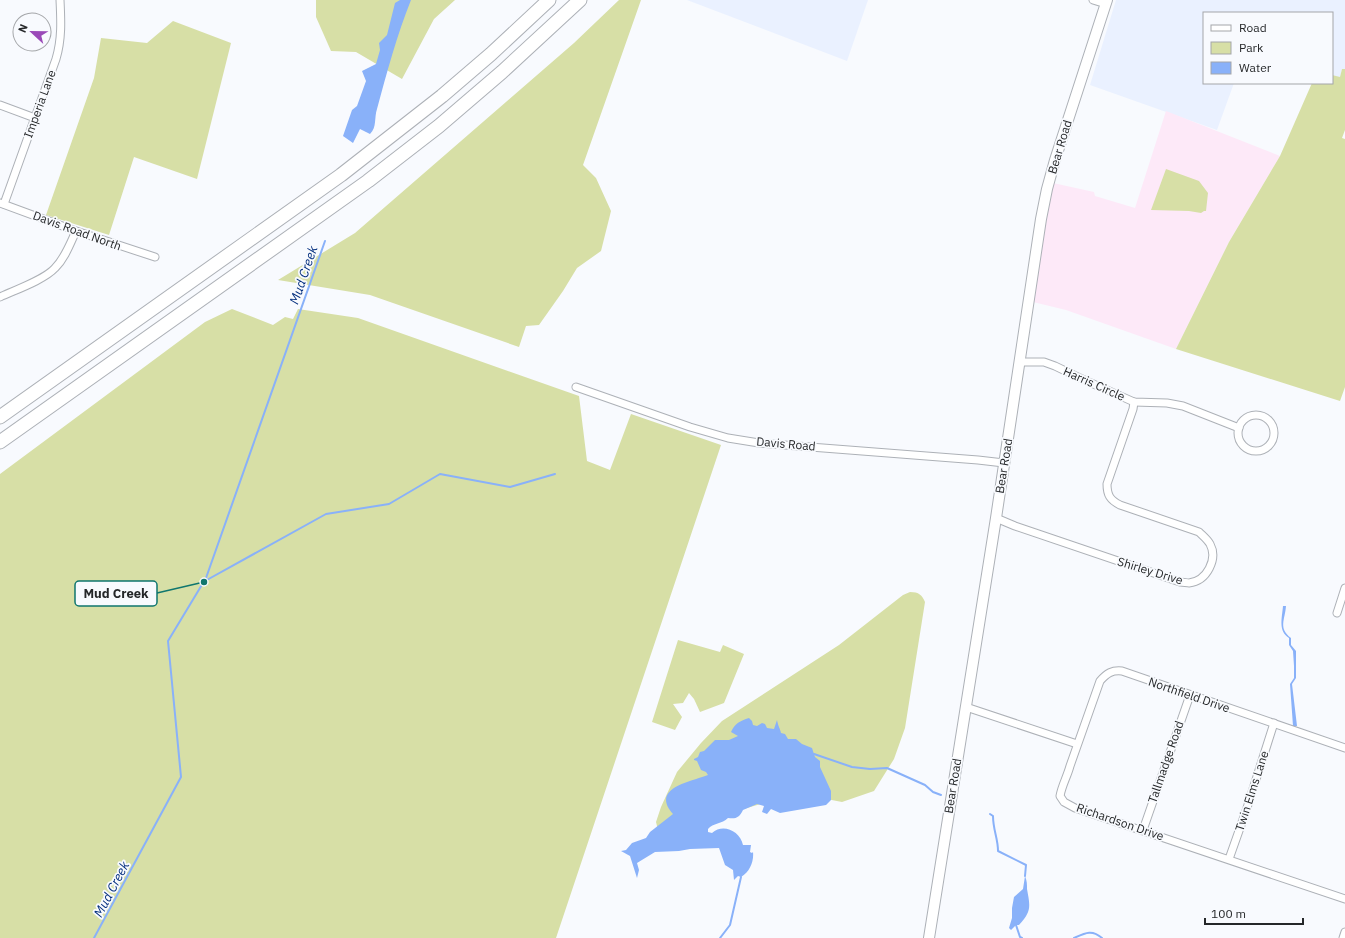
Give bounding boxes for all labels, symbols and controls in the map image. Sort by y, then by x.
north arrow [12,12,52,52]
legend [1203,12,1333,84]
text: Road [1239,20,1267,35]
text: N [15,22,31,35]
text: Park [1239,40,1264,55]
text: Water [1239,60,1272,75]
street label: Imperia Lane [20,67,59,140]
street label: Bear Road [1044,118,1075,176]
street label: Davis Road North [31,208,123,253]
water label: Mud Creek [286,243,321,307]
street label: Harris Circle [1061,363,1128,404]
street label: Davis Road [756,433,816,454]
street label: Bear Road [992,437,1015,495]
street label: Shirley Drive [1116,553,1185,588]
callout: Mud Creek [75,581,157,606]
text: Mud Creek [83,585,149,602]
street label: Northfield Drive [1147,674,1232,716]
street label: Tallmadge Road [1144,719,1187,805]
street label: Twin Elms Lane [1231,748,1272,833]
street label: Bear Road [941,757,964,815]
street label: Richardson Drive [1075,800,1166,844]
water label: Mud Creek [90,858,133,920]
scale bar [1205,900,1303,926]
text: 100 m [1211,906,1246,921]

